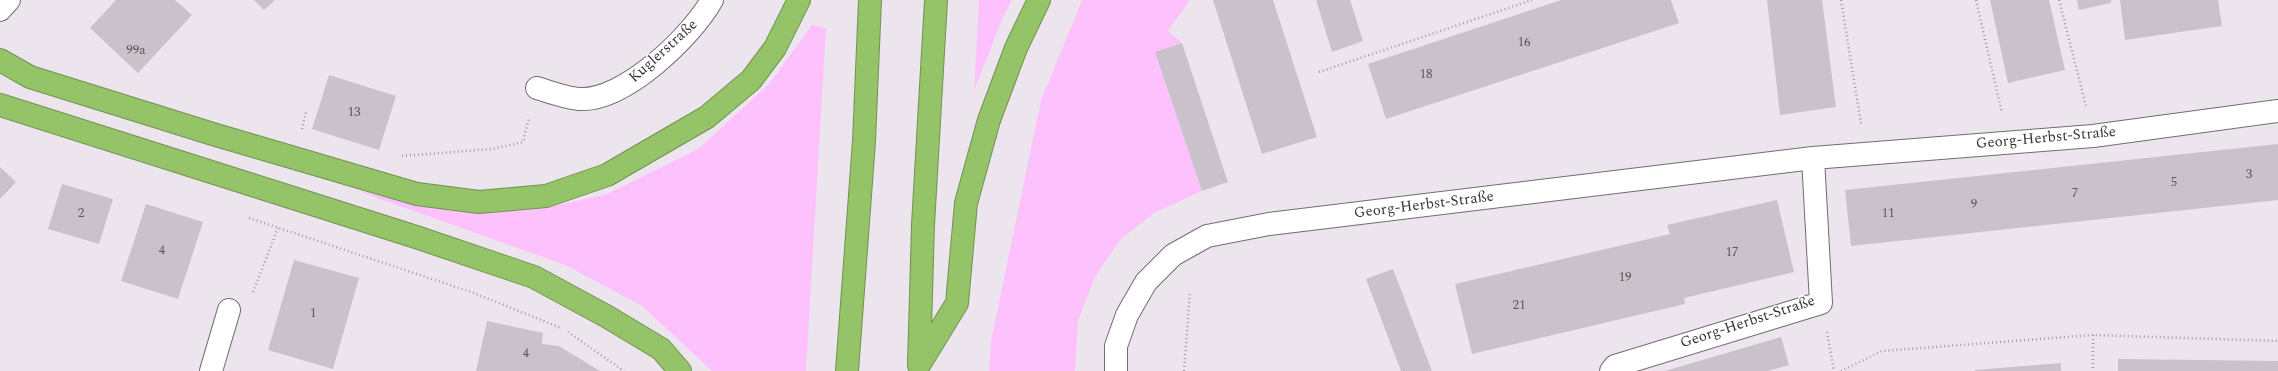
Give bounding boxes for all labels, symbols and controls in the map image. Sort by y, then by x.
street label: Kuglerstraße [626,17,702,87]
house number: 16 [1518,35,1530,51]
house number: 99a [126,43,146,59]
house number: 18 [1420,67,1432,83]
house number: 13 [348,105,360,121]
street label: Georg-Herbst-Straße [1975,124,2117,154]
house number: 3 [2246,167,2252,183]
house number: 5 [2171,175,2177,191]
house number: 7 [2072,186,2078,202]
street label: Georg-Herbst-Straße [1353,189,1495,223]
house number: 9 [1971,197,1977,213]
house number: 2 [78,206,84,222]
house number: 11 [1882,206,1894,222]
house number: 4 [159,243,165,259]
house number: 17 [1726,245,1738,261]
house number: 19 [1619,270,1631,286]
street label: Georg-Herbst-Straße [1678,293,1818,353]
house number: 21 [1513,298,1525,314]
house number: 1 [310,306,316,322]
house number: 4 [523,346,529,362]

